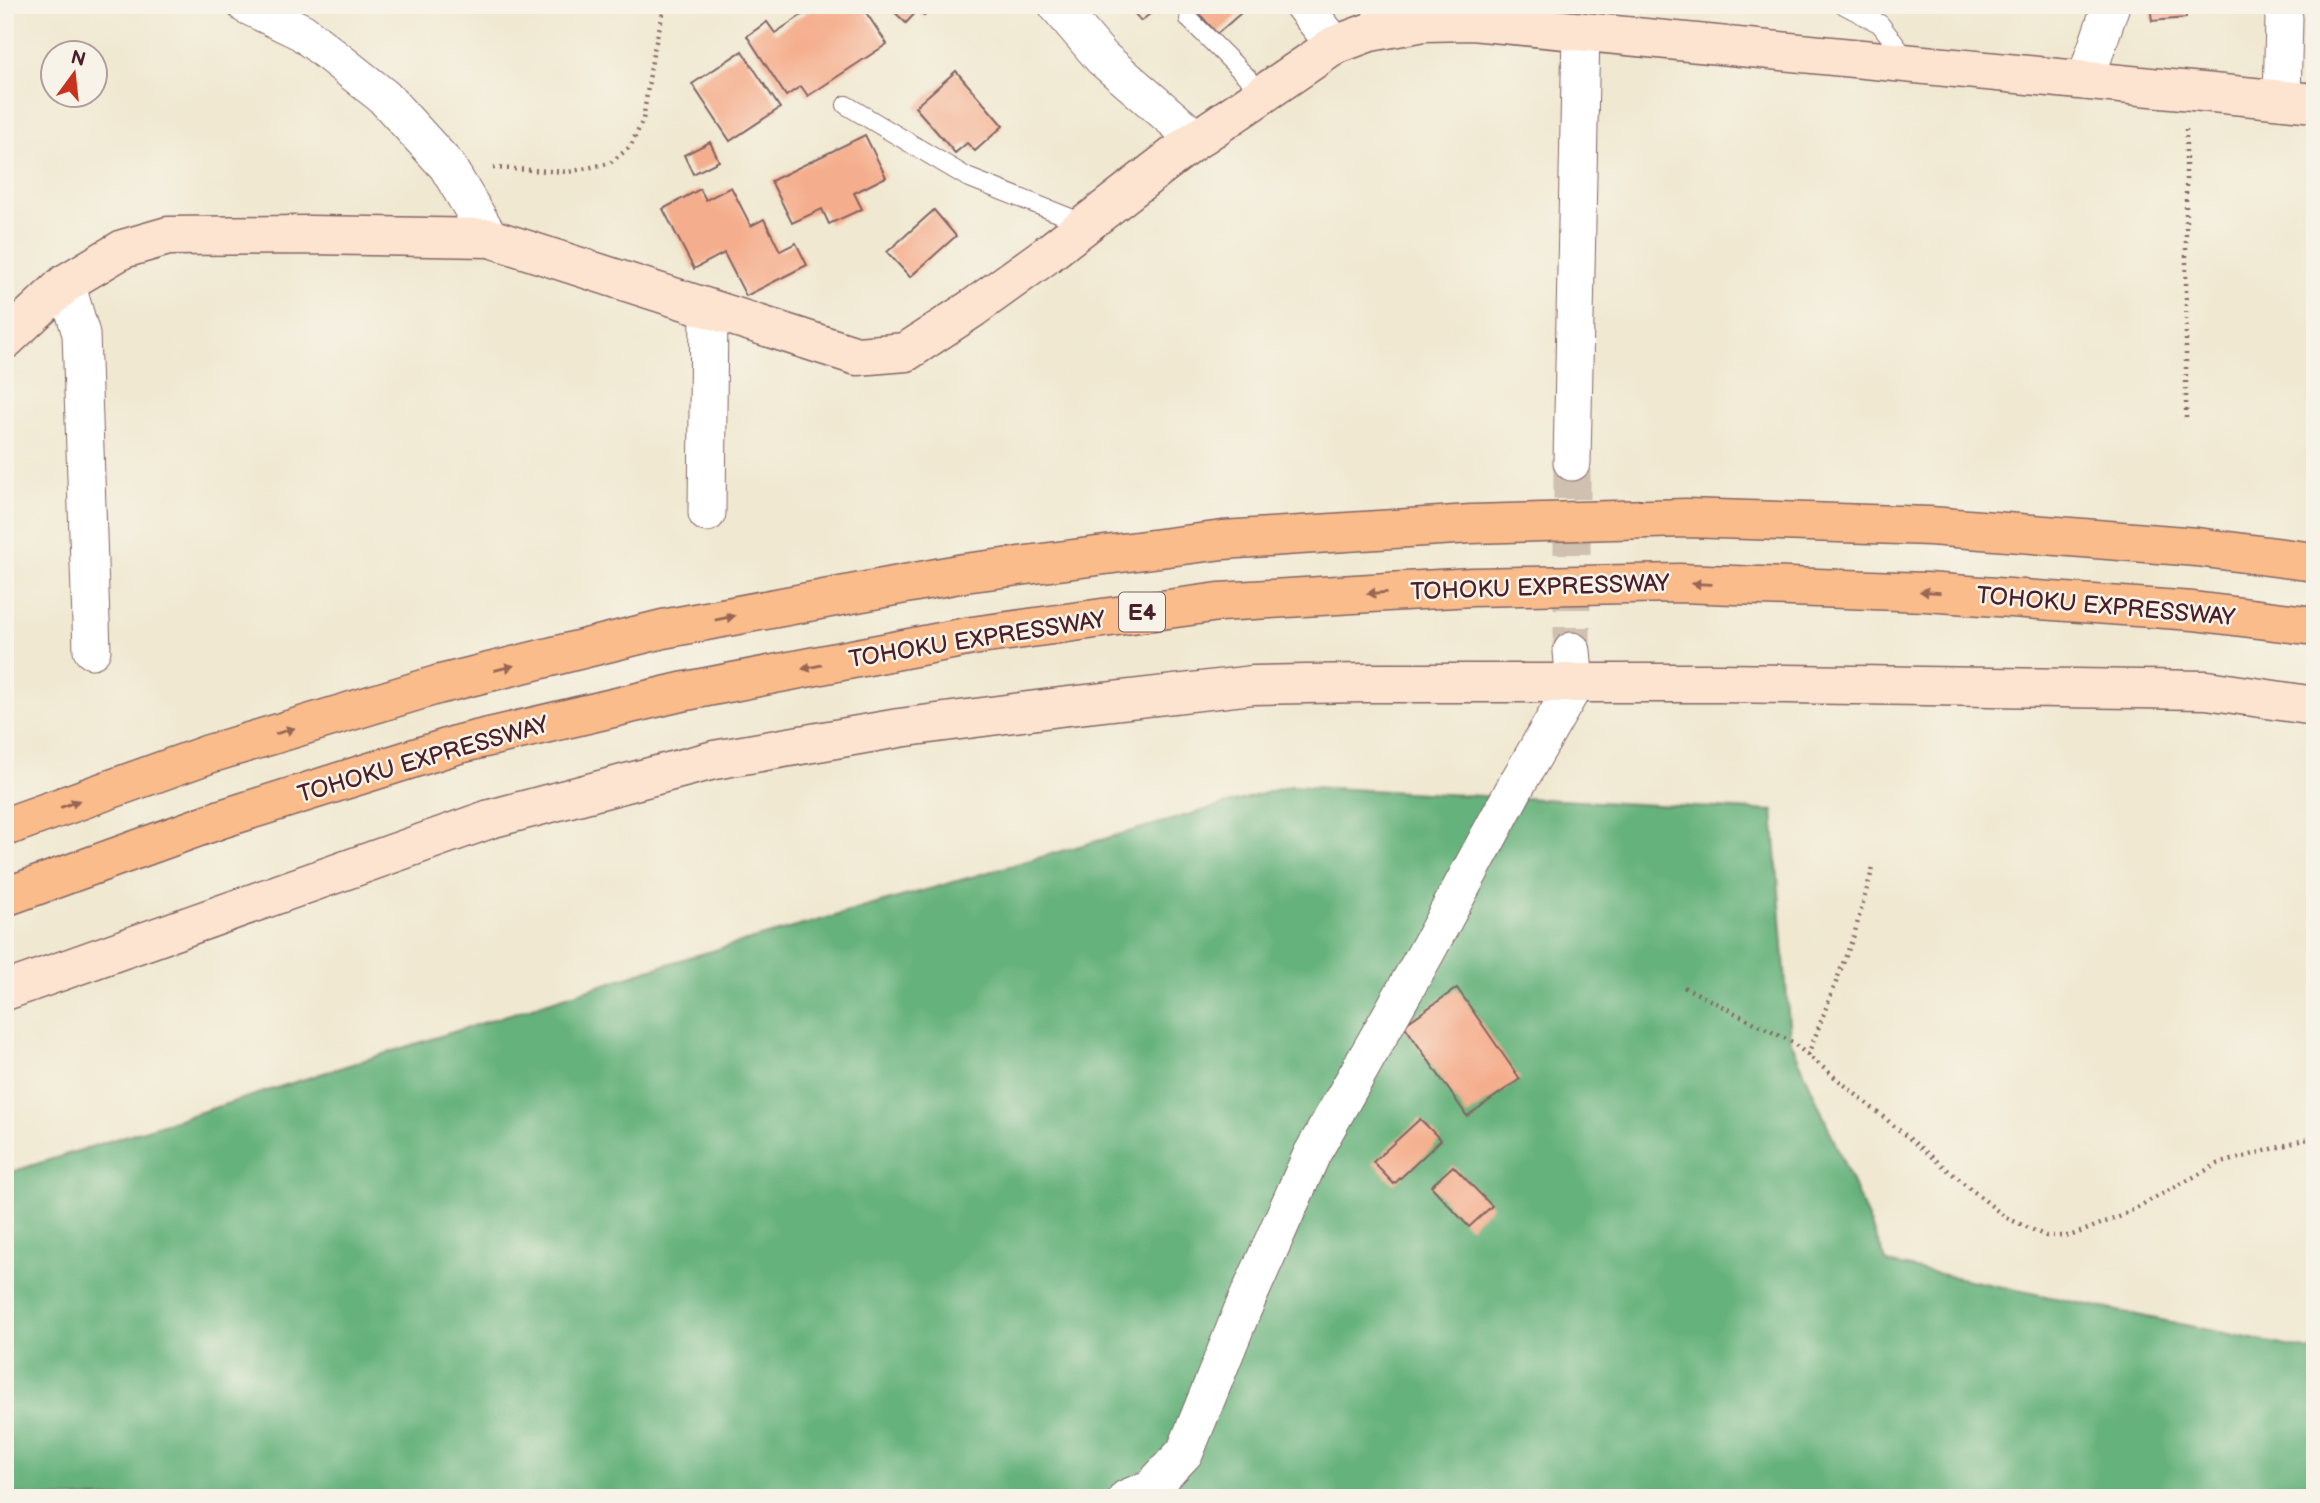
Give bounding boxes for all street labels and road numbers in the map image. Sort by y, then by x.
street label: TOHOKU EXPRESSWAY [1410,568,1671,607]
street label: TOHOKU EXPRESSWAY [1975,581,2237,632]
road number: E4 [1119,592,1165,632]
street label: TOHOKU EXPRESSWAY [847,605,1108,674]
street label: TOHOKU EXPRESSWAY [294,710,553,809]

